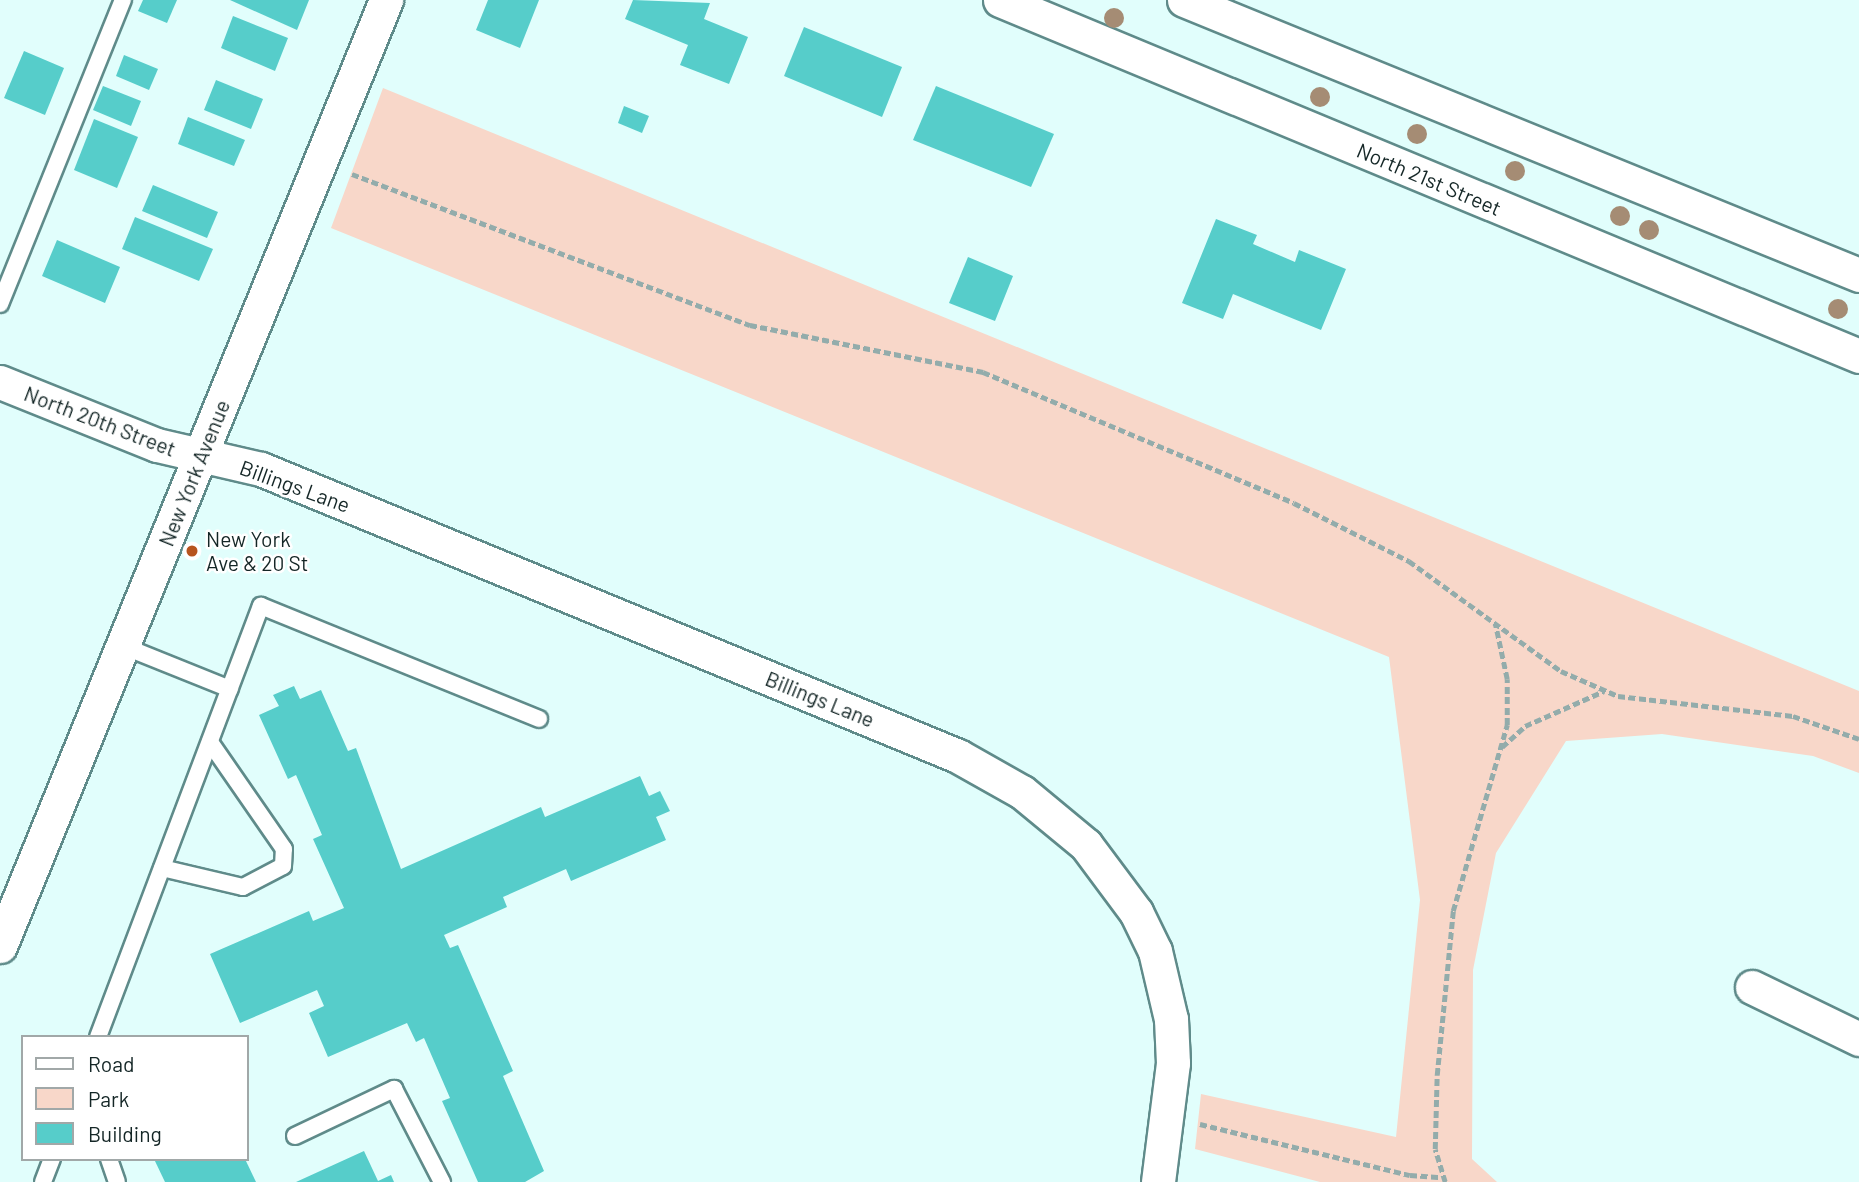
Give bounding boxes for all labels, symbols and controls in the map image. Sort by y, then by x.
street label: North 21st Street [1353,137,1505,221]
street label: North 20th Street [21,381,179,461]
street label: New York Avenue [153,396,235,550]
street label: Billings Lane [237,454,353,518]
place label: New York Ave & 20 St [206,526,308,576]
marker: New York Ave & 20 St [184,543,200,559]
street label: Billings Lane [762,666,878,732]
legend [21,1035,248,1161]
text: Road [88,1051,134,1076]
text: Park [88,1086,129,1111]
text: Building [88,1121,162,1146]

